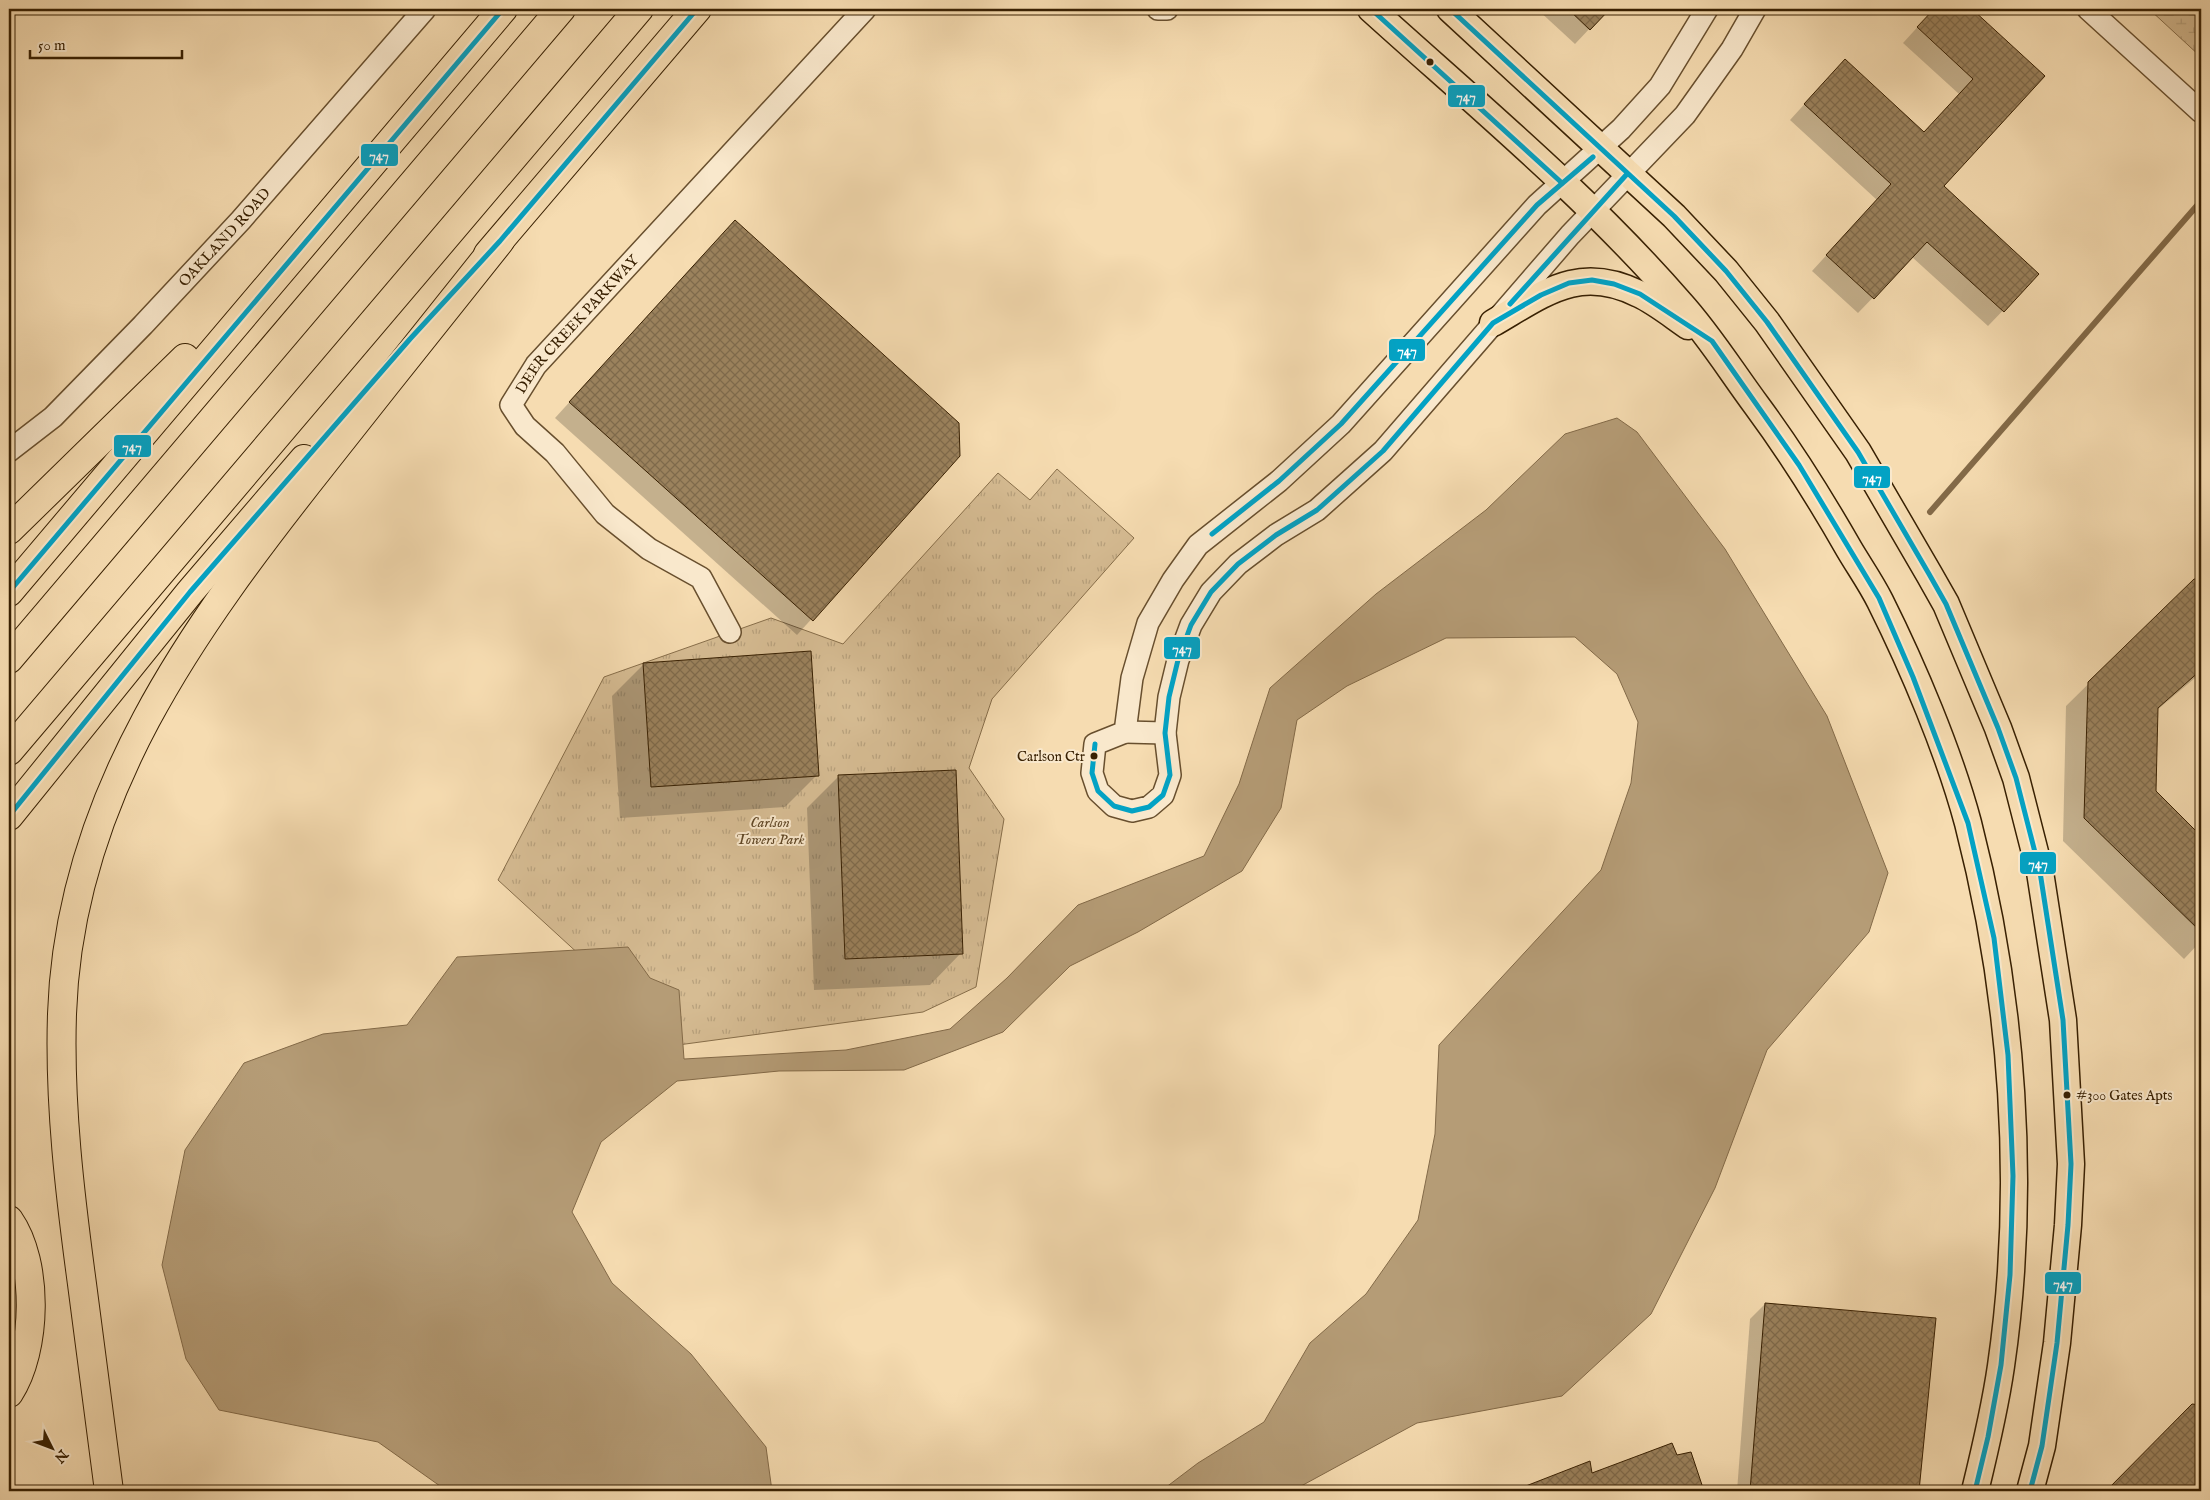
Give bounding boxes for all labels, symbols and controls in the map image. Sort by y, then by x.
scale bar [30,28,182,60]
text: 50 m [38,36,66,55]
unlabelled marker [1425,57,1435,67]
line badge: 747 [1447,84,1486,108]
text: 747 [1456,88,1476,106]
line badge: 747 [360,143,399,167]
text: 747 [369,147,389,165]
street label: OAKLAND ROAD [175,184,275,291]
street label: DEER CREEK PARKWAY [511,251,643,397]
line badge: 747 [1388,338,1426,362]
text: 747 [1397,342,1417,360]
line badge: 747 [113,434,152,458]
text: 747 [122,438,142,456]
line badge: 747 [1853,465,1891,489]
text: 747 [1862,469,1882,487]
line badge: 747 [1163,636,1201,660]
text: 747 [1172,640,1192,658]
place label: Carlson Ctr [1017,748,1085,766]
marker: Carlson Ctr [1089,751,1099,761]
park label: Carlson Towers Park [736,813,804,849]
line badge: 747 [2019,851,2057,875]
text: 747 [2028,855,2048,873]
place label: #300 Gates Apts [2076,1087,2173,1105]
marker: #300 Gates Apts [2062,1090,2072,1100]
line badge: 747 [2044,1271,2082,1295]
text: 747 [2053,1275,2073,1293]
north arrow [28,1422,78,1472]
text: N [50,1445,72,1467]

